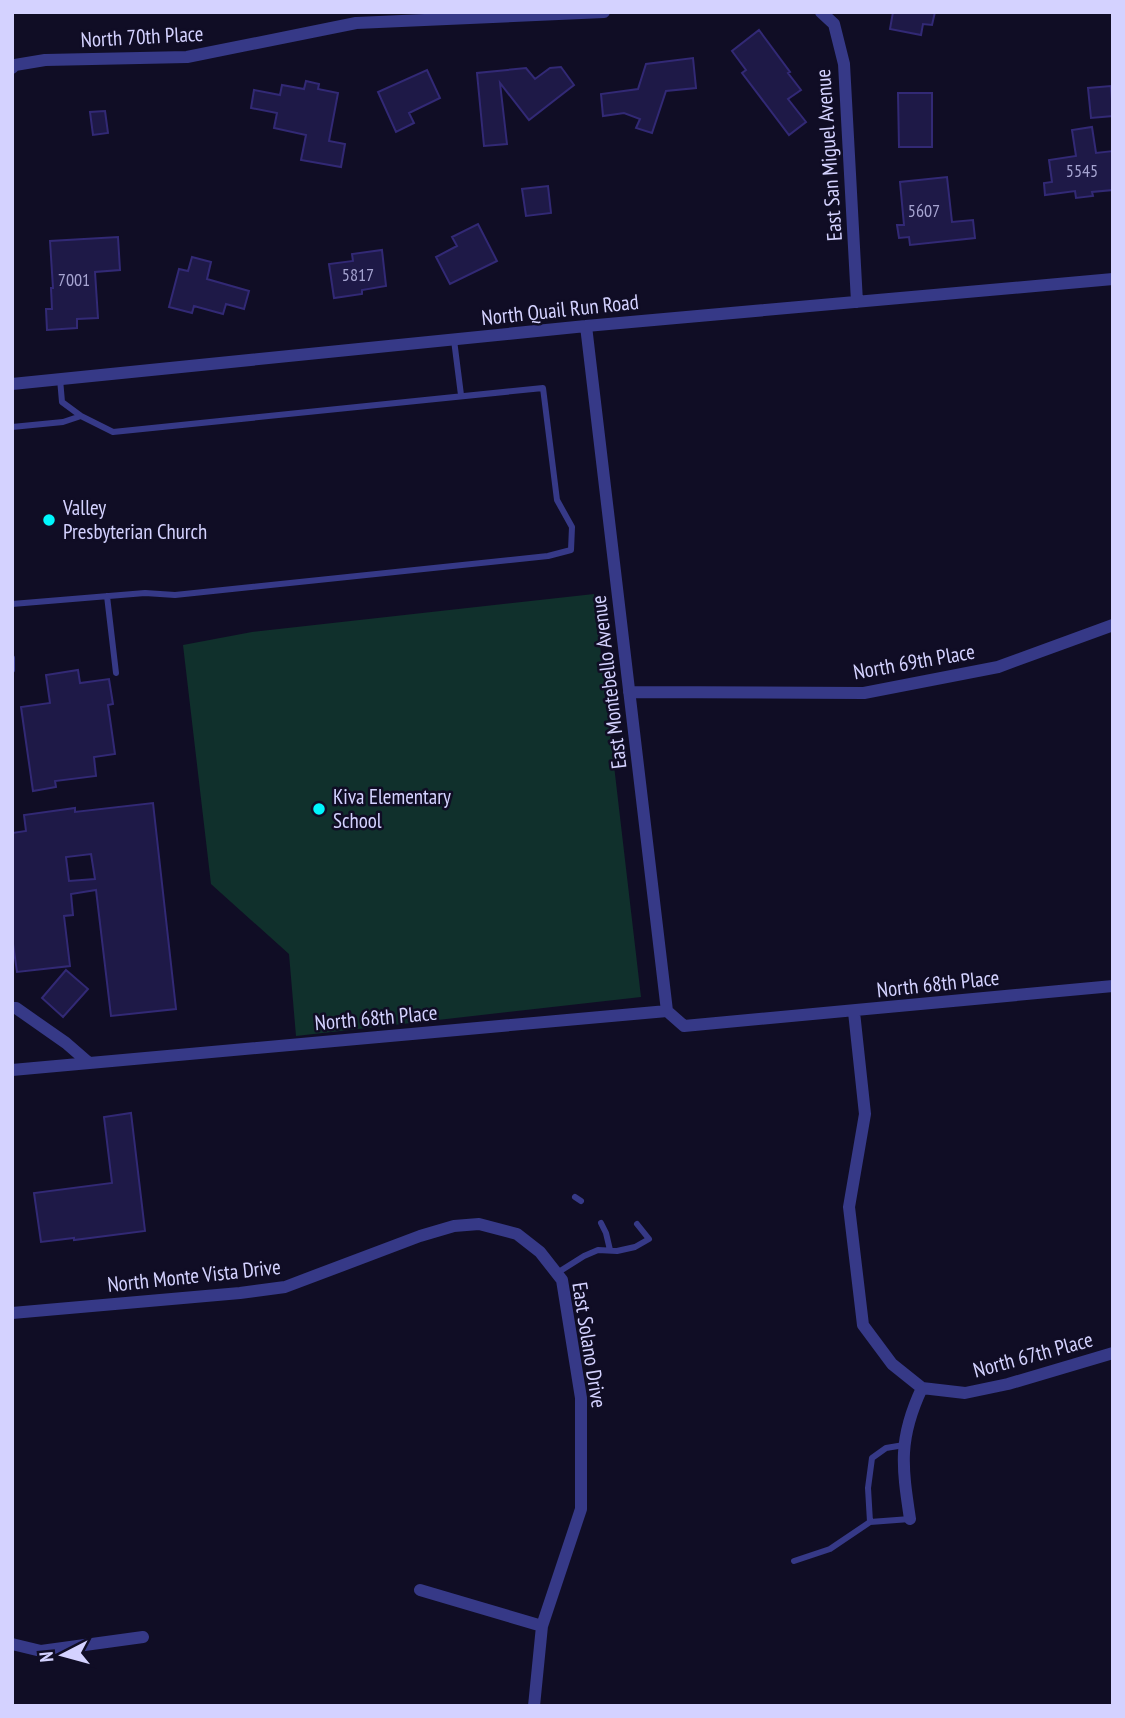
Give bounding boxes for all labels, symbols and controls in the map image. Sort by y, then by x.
street label: North 70th Place [80,20,204,53]
street label: East San Miguel Avenue [809,68,848,242]
house number: 5545 [1066,159,1098,182]
house number: 5607 [908,199,940,222]
house number: 5817 [342,263,374,286]
house number: 7001 [58,268,90,291]
street label: North Quail Run Road [480,288,640,331]
place label: Valley Presbyterian Church [62,494,207,545]
marker: Valley Presbyterian Church [41,512,57,528]
street label: East Montebello Avenue [584,594,633,770]
street label: North 69th Place [851,638,977,685]
place label: Kiva Elementary School [333,783,451,834]
marker: Kiva Elementary School [311,801,327,817]
street label: North 68th Place [875,964,1001,1003]
street label: North 68th Place [313,999,438,1036]
street label: North Monte Vista Drive [106,1253,282,1298]
street label: East Solano Drive [566,1280,613,1410]
street label: North 67th Place [970,1326,1096,1383]
north arrow [28,1620,98,1690]
text: N [34,1650,59,1663]

